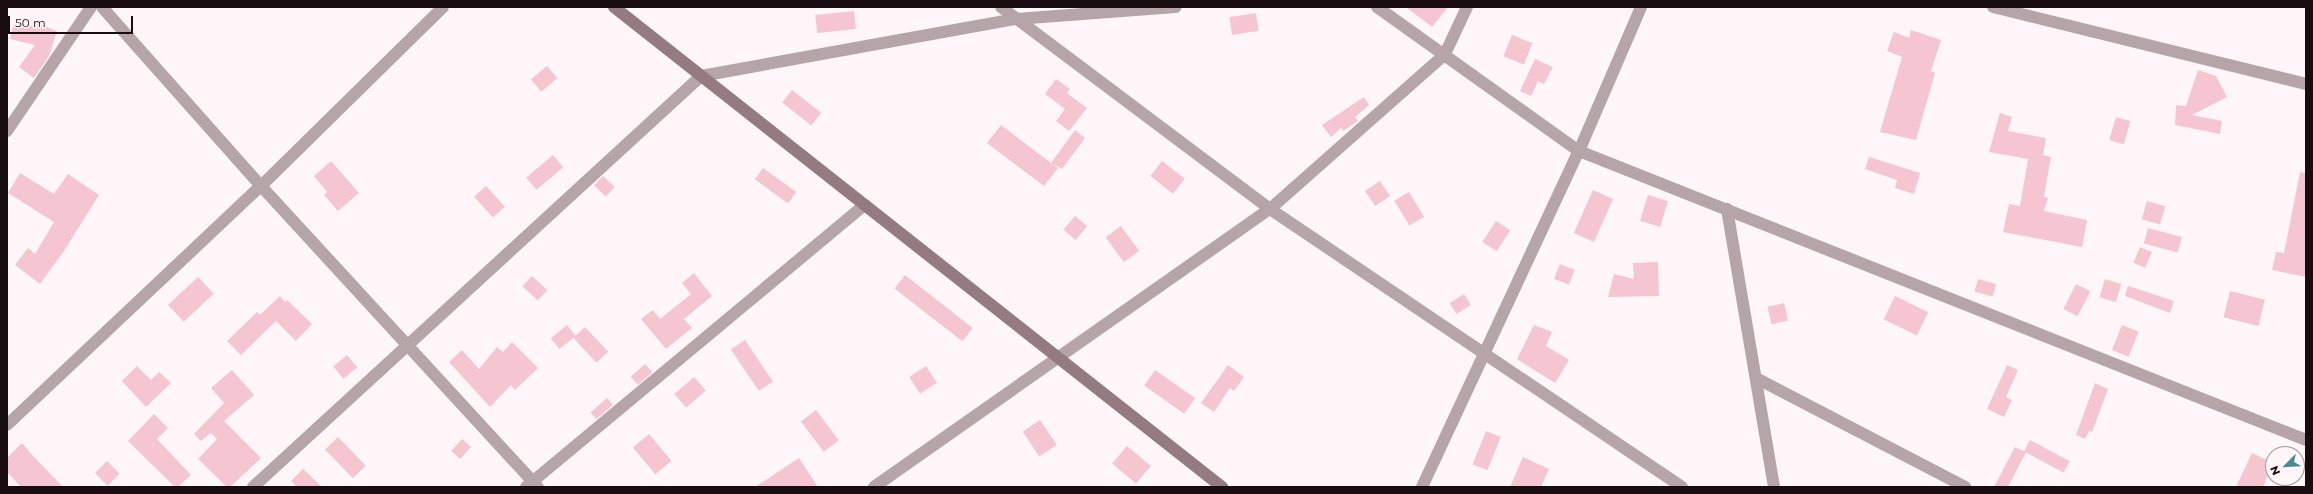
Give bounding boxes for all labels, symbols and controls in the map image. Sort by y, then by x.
scale bar [10,8,135,34]
text: 50 m [15,15,46,30]
north arrow [2265,446,2305,486]
text: N [2267,464,2283,477]

